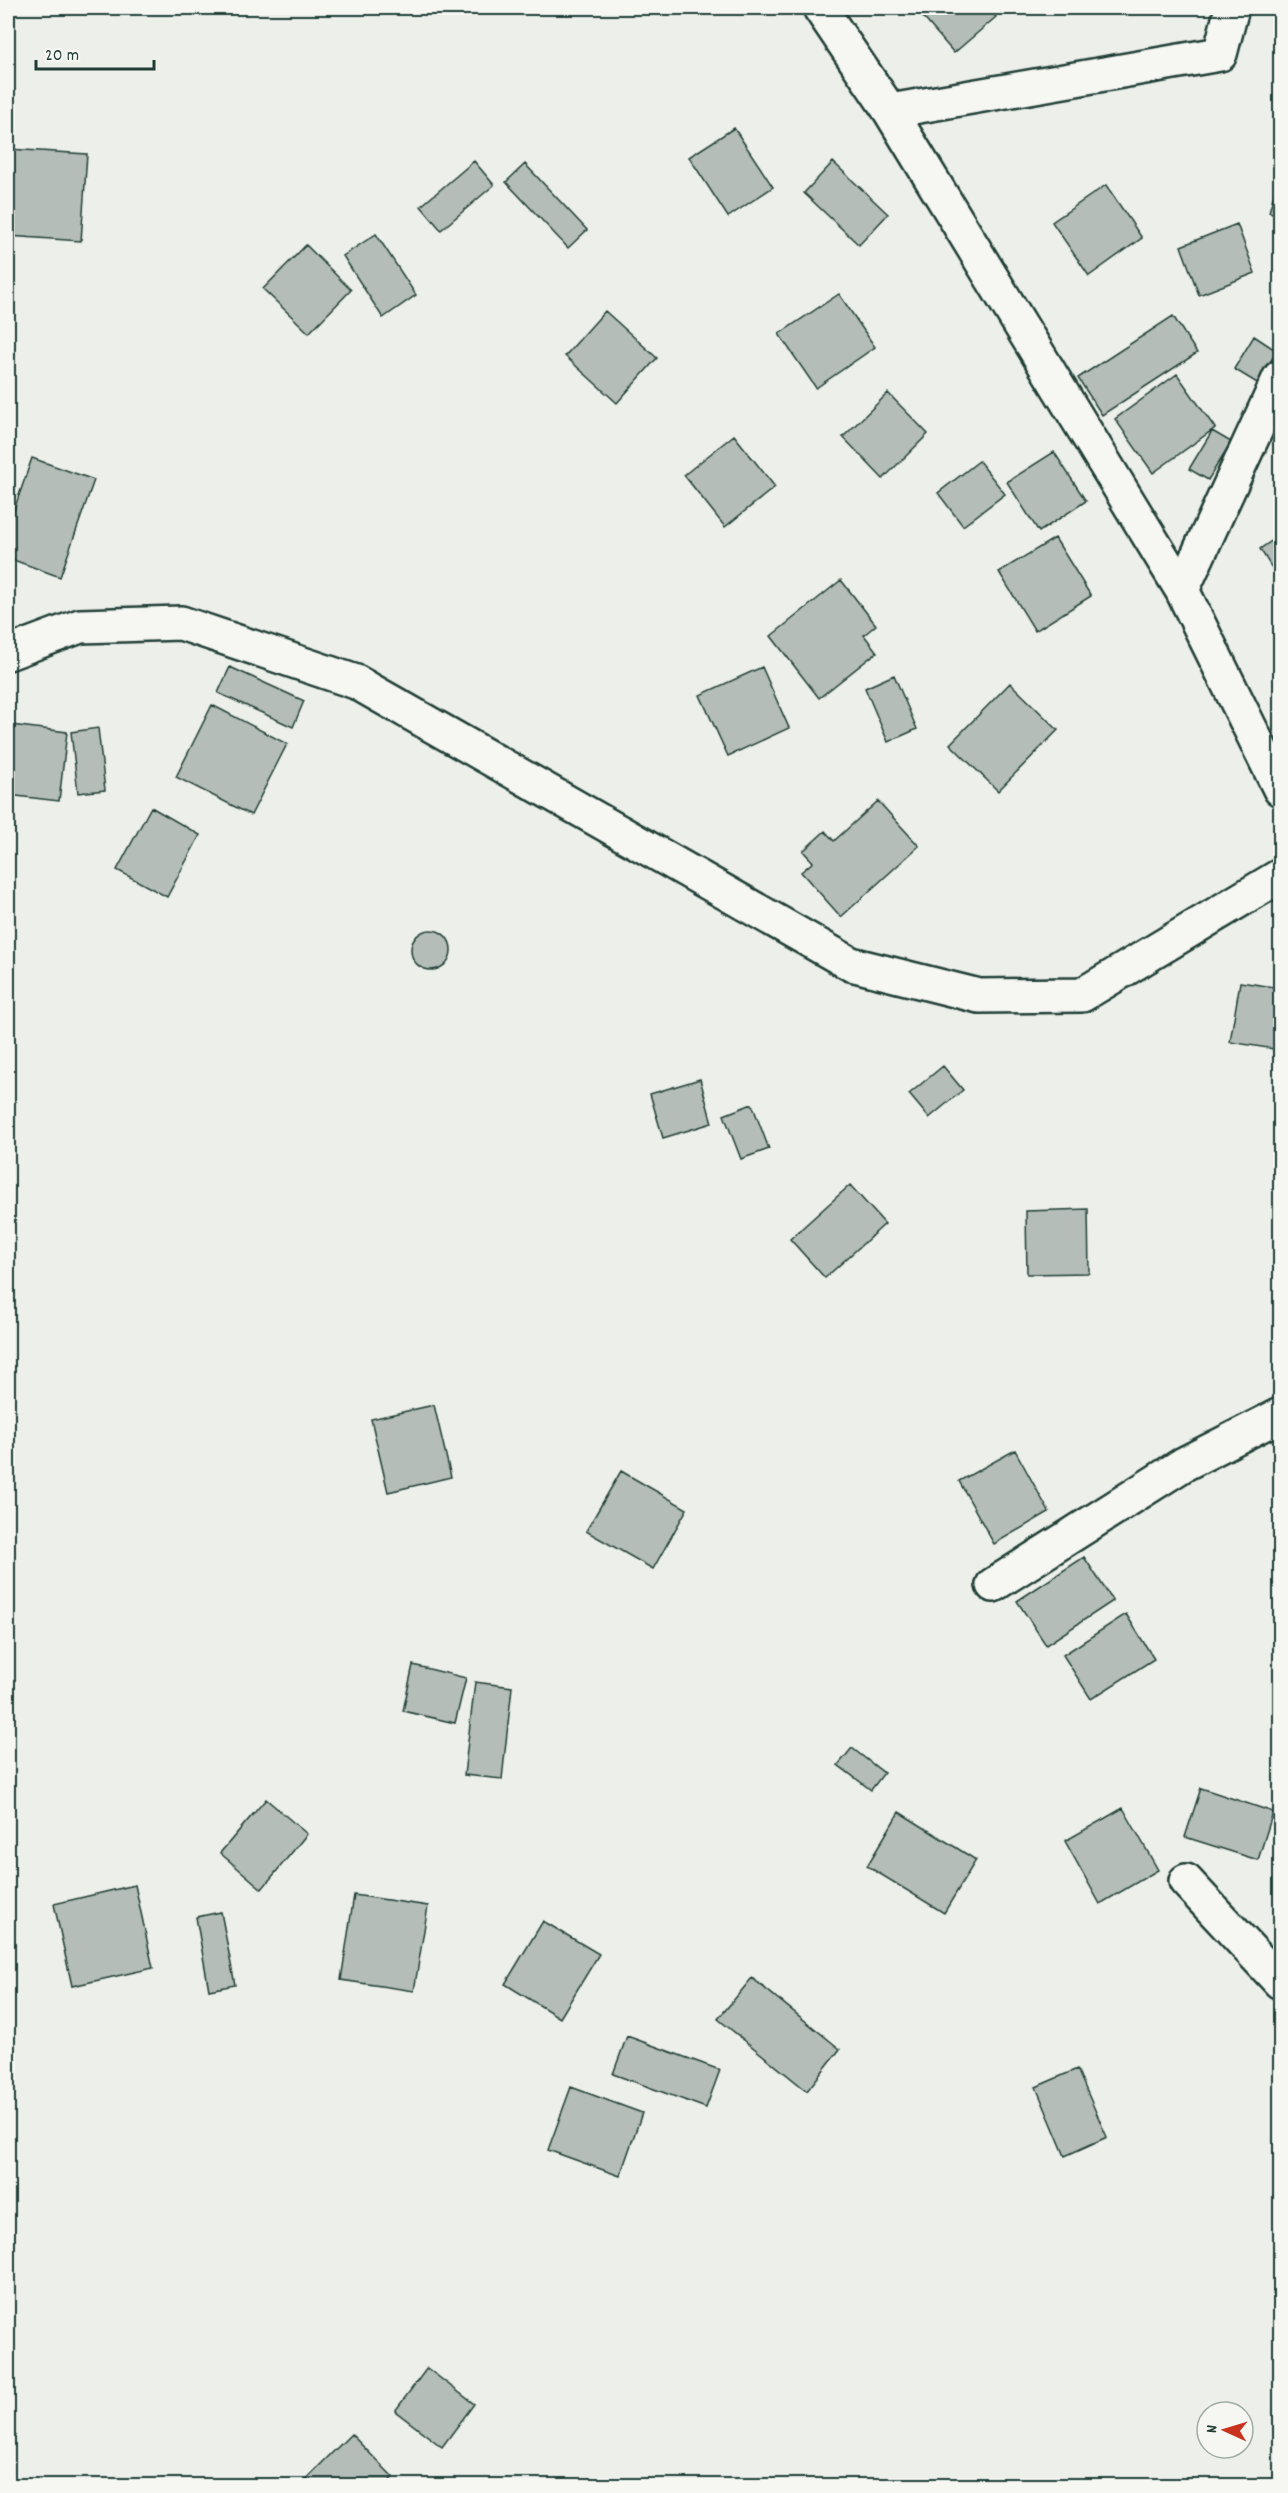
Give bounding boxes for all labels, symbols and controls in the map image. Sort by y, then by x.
scale bar [36,33,154,71]
text: 20 m [45,44,79,69]
north arrow [1195,2400,1255,2460]
text: N [1201,2424,1224,2434]

